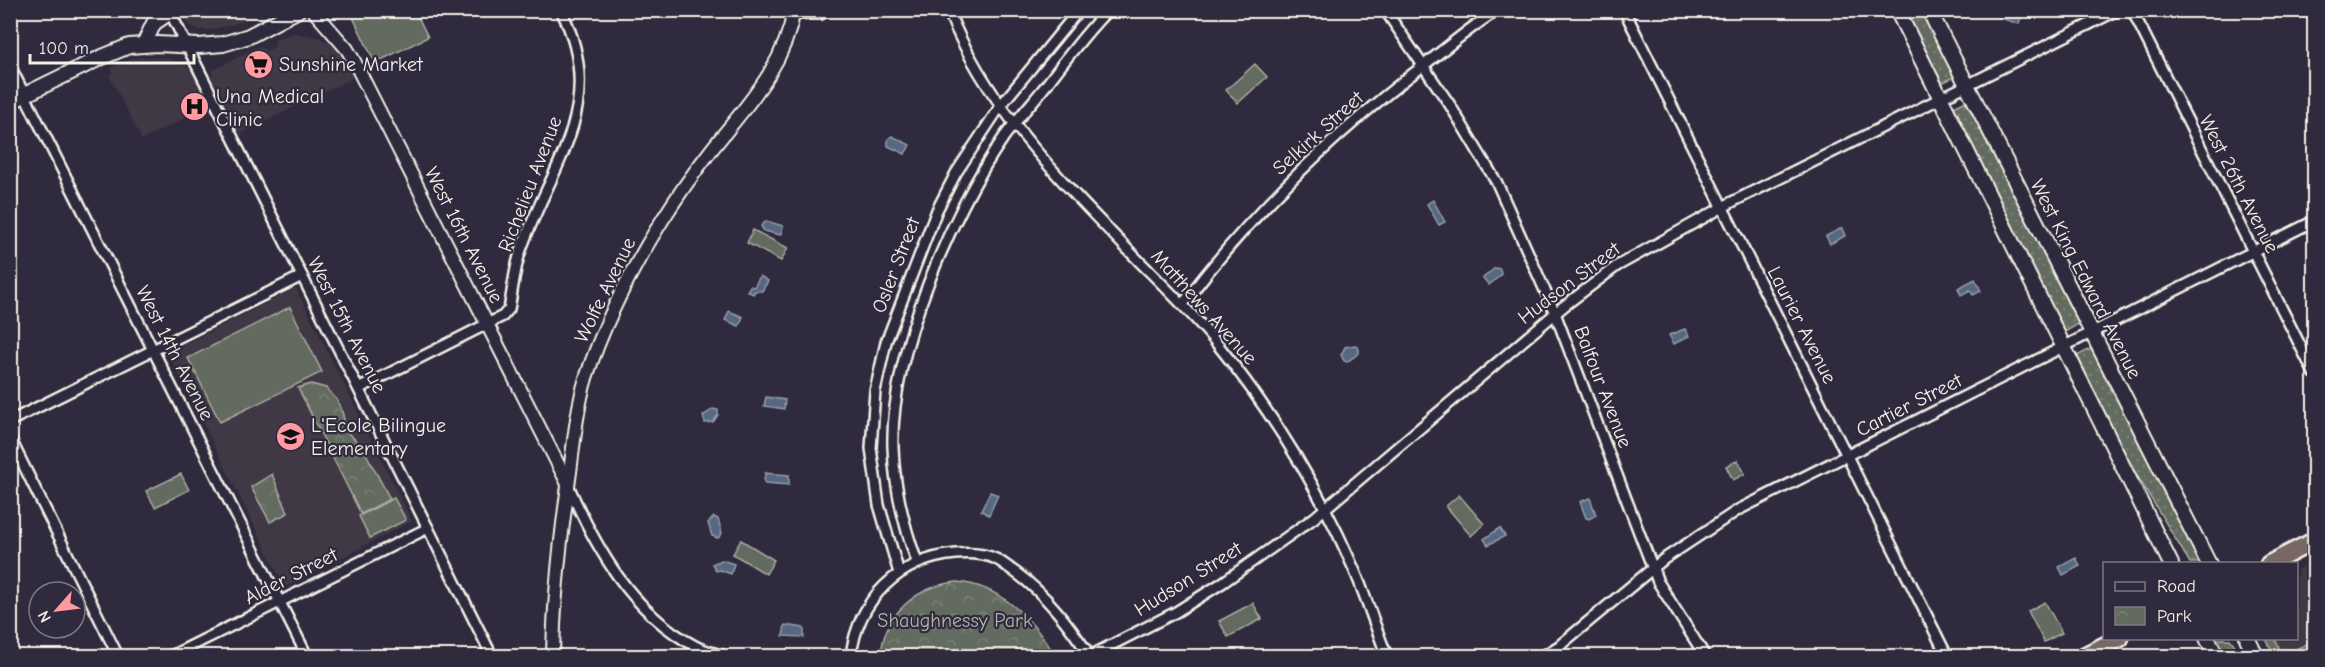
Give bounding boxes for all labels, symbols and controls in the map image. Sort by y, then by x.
scale bar [30,27,194,65]
text: 100 m [39,38,89,59]
supermarket icon: Sunshine Market [242,48,274,80]
place label: Sunshine Market [279,53,424,76]
place label: Una Medical Clinic [216,85,324,131]
street label: Selkirk Street [1268,85,1369,180]
hospital icon: Una Medical Clinic [179,91,211,123]
street label: West 26th Avenue [2194,111,2284,257]
street label: Richelieu Avenue [494,113,566,255]
street label: West 16th Avenue [420,163,508,307]
street label: West King Edward Avenue [2026,175,2146,383]
street label: Osler Street [867,213,925,316]
street label: Wolfe Avenue [570,234,640,346]
street label: Hudson Street [1513,236,1626,329]
street label: Matthews Avenue [1146,245,1262,369]
street label: West 15th Avenue [303,253,391,397]
street label: Laurier Avenue [1763,263,1841,387]
street label: West 14th Avenue [131,282,219,424]
street label: Balfour Avenue [1569,323,1637,451]
street label: Cartier Street [1852,368,1967,441]
place label: L'Ecole Bilingue Elementary [311,414,446,460]
school or university icon: L'Ecole Bilingue Elementary [274,421,306,453]
street label: Hudson Street [1130,536,1247,621]
street label: Alder Street [241,542,342,609]
legend [2103,562,2298,640]
text: Road [2157,576,2196,597]
north arrow [27,580,87,640]
text: Park [2157,606,2192,627]
text: N [34,608,55,625]
park label: Shaughnessy Park [877,609,1033,632]

